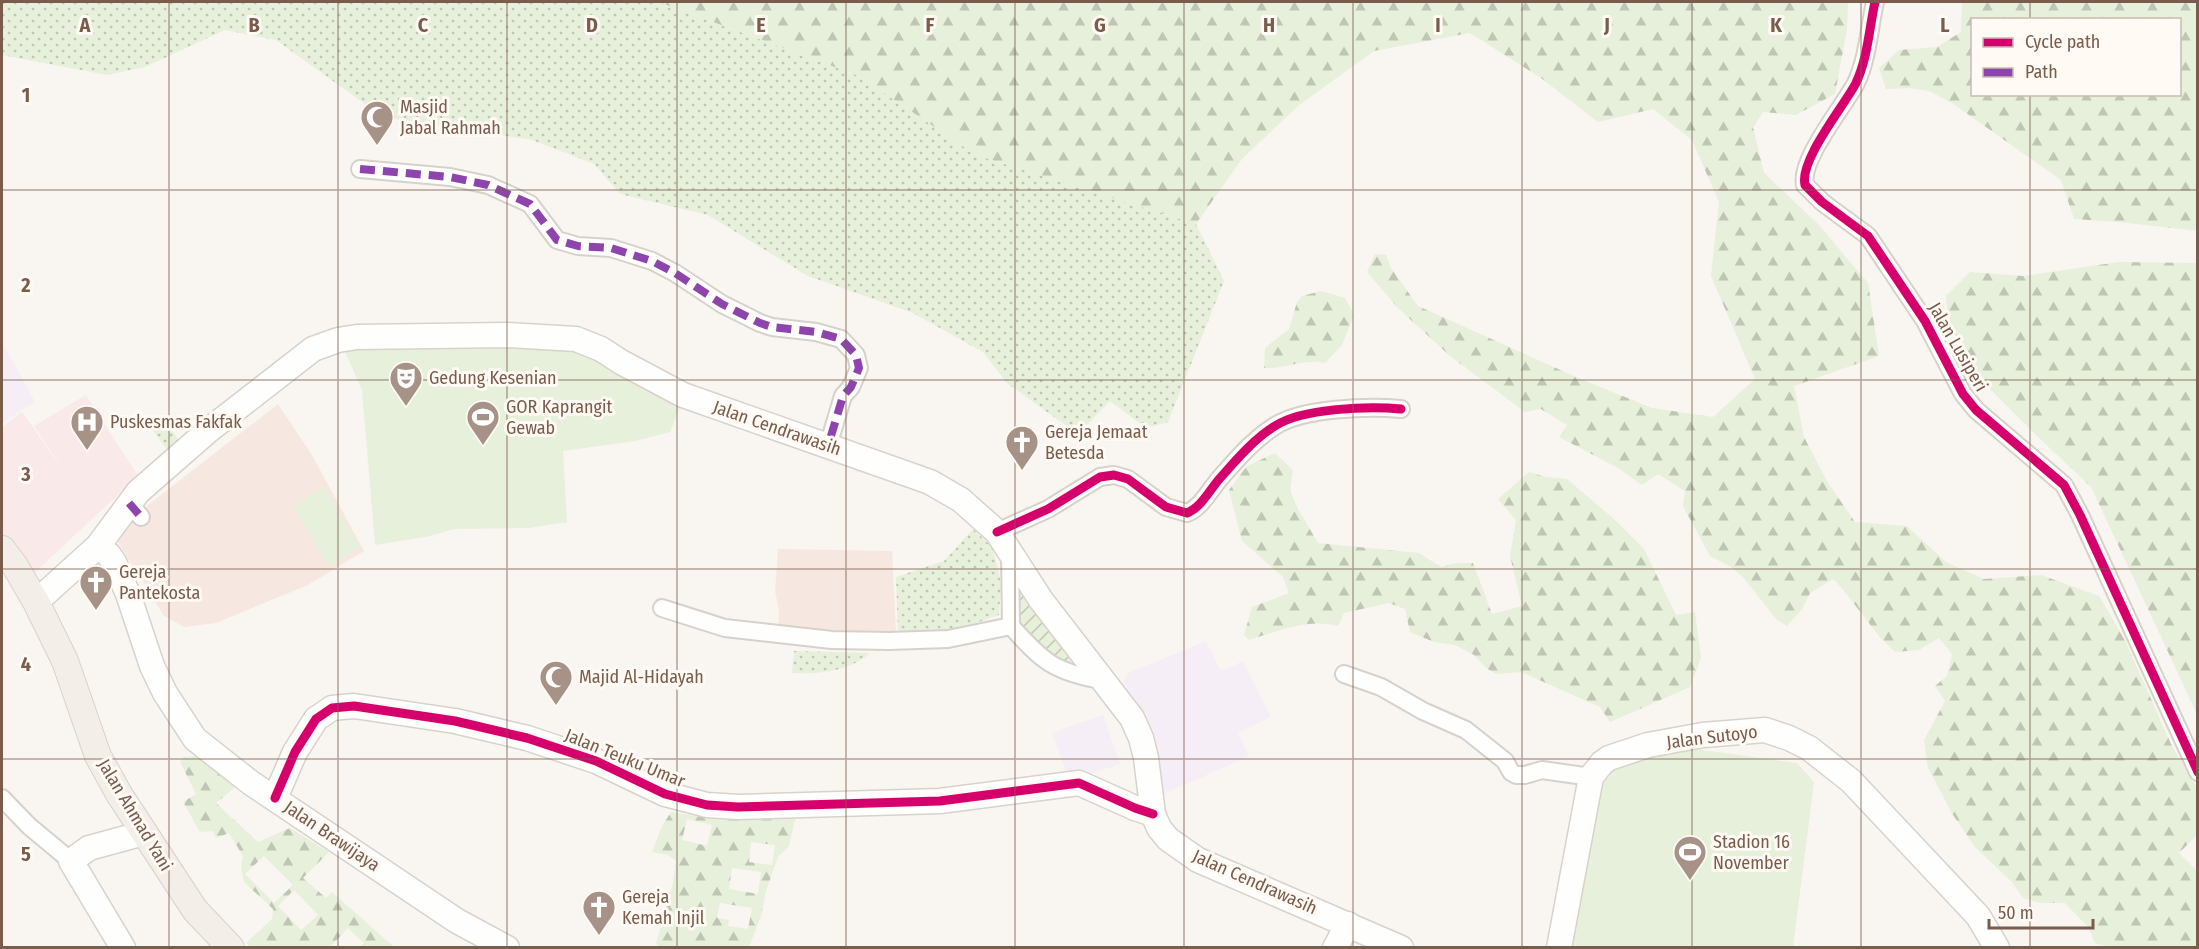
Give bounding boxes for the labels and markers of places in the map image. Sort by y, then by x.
place label: Masjid Jabal Rahmah [400,96,501,139]
mosque icon: Masjid Jabal Rahmah [359,99,395,146]
theatre icon: Gedung Kesenian [388,360,424,407]
place label: Gedung Kesenian [429,367,557,389]
place label: GOR Kaprangit Gewab [506,396,612,439]
sports icon: GOR Kaprangit Gewab [465,399,501,446]
hospital icon: Puskesmas Fakfak [69,404,105,451]
place label: Puskesmas Fakfak [110,411,242,433]
place label: Gereja Jemaat Betesda [1045,421,1148,464]
church icon: Gereja Jemaat Betesda [1004,424,1040,471]
place label: Gereja Pantekosta [119,561,200,604]
church icon: Gereja Pantekosta [78,564,114,611]
mosque icon: Majid Al-Hidayah [538,659,574,706]
place label: Majid Al-Hidayah [579,666,704,688]
place label: Stadion 16 November [1713,831,1790,874]
sports icon: Stadion 16 November [1672,834,1708,881]
place label: Gereja Kemah Injil [622,886,705,929]
church icon: Gereja Kemah Injil [581,889,617,936]

